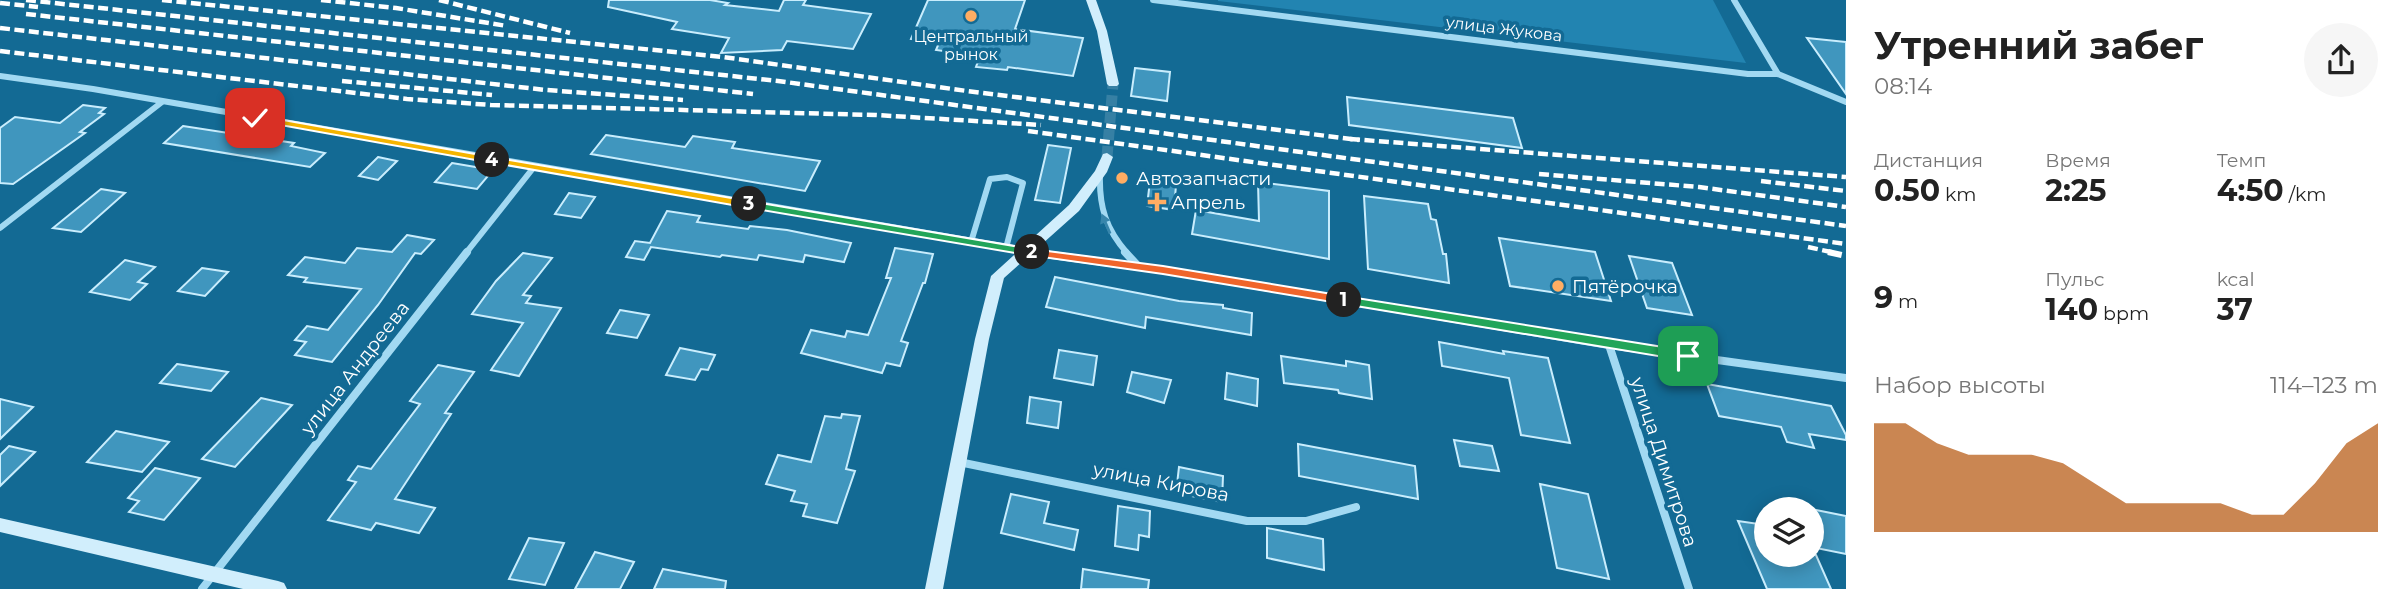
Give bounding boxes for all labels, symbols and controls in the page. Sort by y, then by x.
marker: Центральный рынок [963,8,979,24]
street label: улица Жукова [1444,12,1563,46]
text: Утренний забег [1874,22,2203,69]
button: share [2304,23,2378,97]
place label: Центральный рынок [914,27,1029,64]
text: 08:14 [1874,72,1932,100]
pin [225,88,285,148]
icon: check [236,99,274,137]
pin: 4 [475,142,510,178]
text: 4 [485,148,498,171]
text: Дистанция [1874,149,1983,172]
text: Время [2045,149,2111,172]
text: Темп [2217,149,2266,172]
place label: Автозапчасти [1136,167,1271,190]
marker: Автозапчасти [1114,170,1130,186]
text: 0.50 [1874,172,1940,209]
text: 2:25 [2045,172,2106,209]
text: 4:50 [2217,172,2284,209]
text: km [1940,183,1976,206]
text: /km [2284,183,2326,206]
pin: 3 [732,186,766,222]
place label: Апрель [1171,191,1246,214]
text: 3 [743,192,754,215]
marker: Апрель [1149,194,1165,210]
one-way arrow [1100,214,1112,234]
pin: 2 [1014,234,1050,270]
text: 2 [1026,240,1037,263]
text: Пульс [2045,268,2105,291]
text: kcal [2217,268,2255,291]
place label: Пятёрочка [1572,275,1678,298]
marker: Пятёрочка [1550,278,1566,294]
text: 9 [1874,279,1893,316]
pin: 1 [1326,282,1362,318]
text: 1 [1340,288,1347,311]
text: m [1893,290,1918,313]
text: 140 [2045,291,2098,328]
text: 37 [2217,291,2253,328]
street label: улица Андреева [295,297,414,440]
text: bpm [2098,302,2149,325]
pin [1658,326,1718,386]
icon: arrive [1669,337,1707,375]
text: Набор высоты [1874,371,2046,399]
text: 114–123 m [2270,371,2378,399]
street label: улица Димитрова [1625,373,1702,550]
street label: улица Кирова [1090,457,1231,506]
map controls [1754,497,1824,567]
button: layers [1754,497,1824,567]

